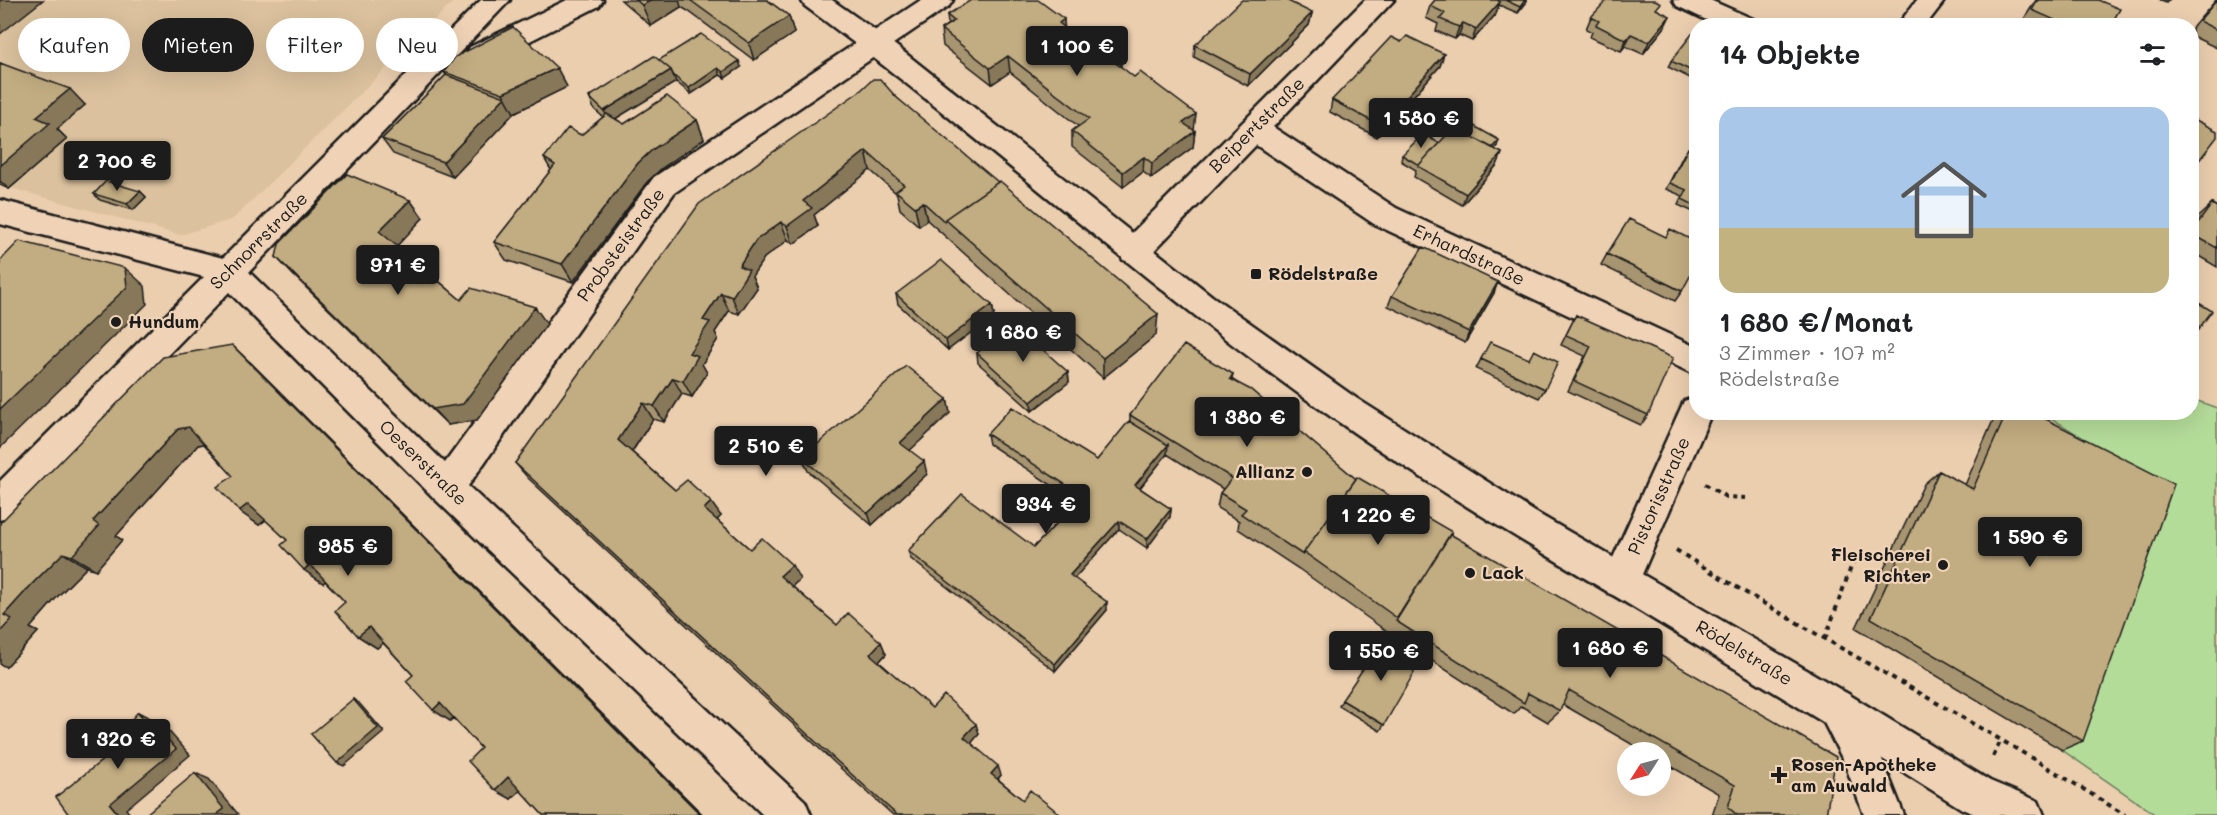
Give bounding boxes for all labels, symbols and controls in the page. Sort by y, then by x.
chip: Kaufen [18,18,130,72]
chip: Mieten [142,18,254,72]
chip: Filter [266,18,364,72]
chip: Neu [376,18,458,72]
pin: 1 100 € [1022,26,1132,77]
text: 1 100 € [1040,32,1114,58]
text: 14 Objekte [1719,37,1860,71]
icon: filters [2136,38,2169,71]
street label: Beipertstraße [1203,71,1310,178]
pin: 1 580 € [1366,98,1476,149]
text: 1 580 € [1383,104,1459,130]
pin: 2 700 € [62,141,172,192]
icon: home [1890,146,1998,254]
text: 2 700 € [78,147,156,173]
street label: Probsteistraße [571,183,670,306]
street label: Schnorrstraße [204,186,312,294]
street label: Erhardstraße [1410,218,1529,290]
pin: 971 € [356,245,440,296]
text: 971 € [370,251,426,277]
place label: Rödelstraße [1268,261,1378,285]
marker: Rödelstraße [1249,267,1263,281]
text: 1 680 €/Monat [1719,305,1913,339]
place label: Hundum [128,309,199,333]
pin: 1 680 € [968,312,1078,363]
marker: Hundum [109,315,123,329]
text: 1 680 € [985,318,1061,344]
text: 3 Zimmer · 107 m² [1719,339,1895,365]
text: Rödelstraße [1719,365,1840,391]
pin: 1 380 € [1192,397,1302,448]
text: 1 380 € [1209,403,1285,429]
street label: Oeserstraße [374,414,473,510]
pin: 2 510 € [711,426,821,477]
text: 2 510 € [728,432,804,458]
street label: Pistorisstraße [1621,433,1695,558]
place label: Allianz [1235,459,1295,483]
marker: Allianz [1300,465,1314,479]
pin: 934 € [1004,484,1088,535]
text: 934 € [1016,490,1076,516]
pin: 1 220 € [1323,495,1433,546]
text: 1 220 € [1341,501,1415,527]
pin: 1 590 € [1975,517,2085,568]
text: 1 590 € [1992,523,2068,549]
pin: 985 € [306,526,390,577]
text: 985 € [318,532,378,558]
place label: Fleischerei Richter [1831,542,1931,587]
marker: Fleischerei Richter [1936,558,1950,572]
place label: Lack [1482,560,1524,584]
marker: Lack [1463,566,1477,580]
street label: Rödelstraße [1692,614,1797,690]
pin: 1 680 € [1555,628,1665,679]
pin: 1 550 € [1326,631,1436,682]
text: 1 680 € [1572,634,1648,660]
text: 1 550 € [1343,637,1419,663]
pin: 1 320 € [63,719,173,770]
text: 1 320 € [80,725,156,751]
north arrow [1617,742,1671,796]
map controls [1617,742,1671,796]
place label: Rosen-Apotheke am Auwald [1791,752,1937,797]
marker: Rosen-Apotheke am Auwald [1772,768,1786,782]

